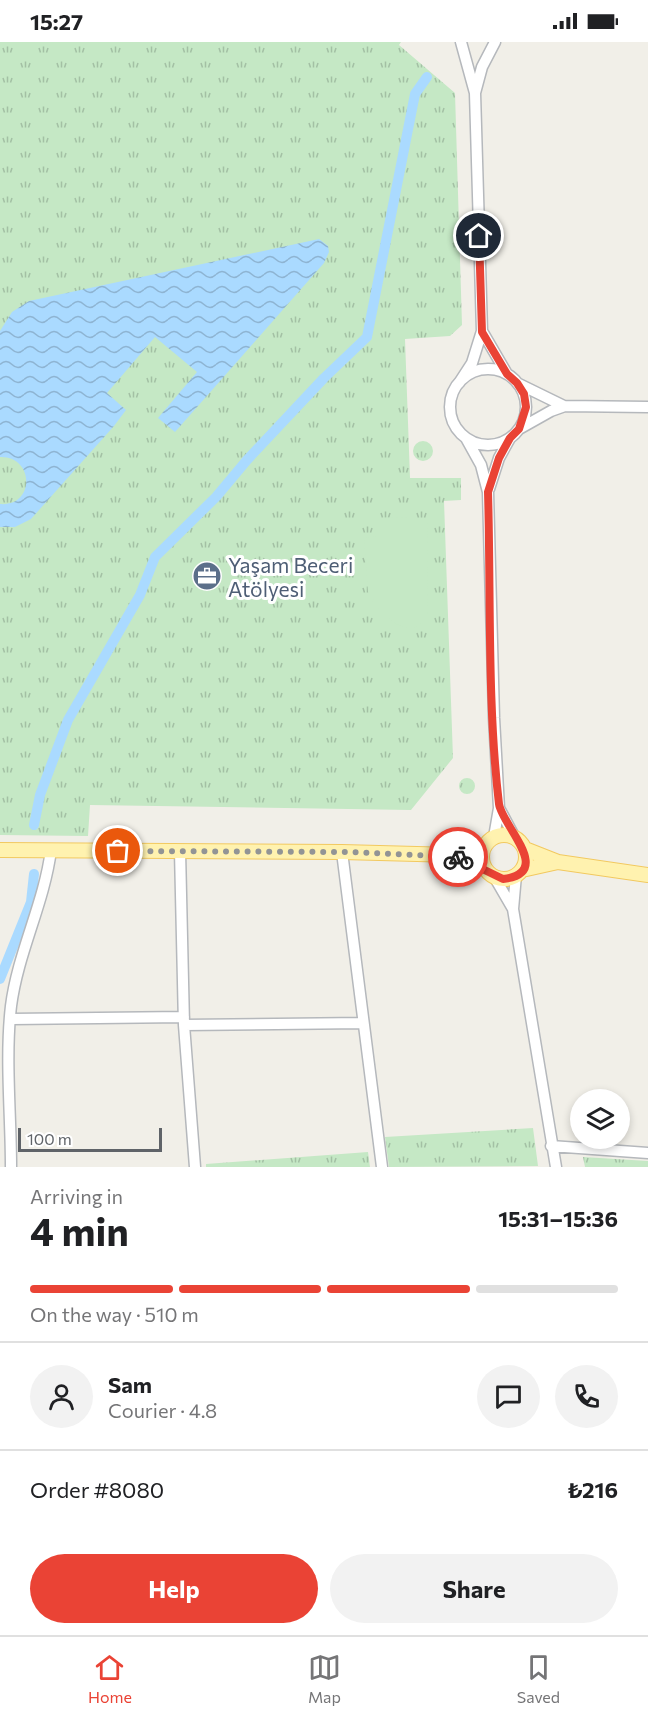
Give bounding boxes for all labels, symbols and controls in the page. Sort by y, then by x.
text: 15:27 [30,8,83,35]
pin [453,210,504,261]
icon: home [462,219,495,252]
place label: Yaşam Beceri Atölyesi [228,552,353,601]
office icon: Yaşam Beceri Atölyesi [191,560,223,592]
pin [92,825,143,876]
courier [428,827,488,887]
icon: bag [101,834,134,867]
icon: bike [442,841,475,874]
map controls [570,1089,630,1149]
button: layers [570,1089,630,1149]
scale bar [18,1125,162,1152]
text: 100 m [27,1129,72,1148]
text: Arriving in [30,1184,123,1208]
text: 15:31–15:36 [498,1205,618,1232]
text: 4 min [30,1206,129,1254]
text: On the way · 510 m [30,1302,199,1326]
button: person [30,1365,93,1428]
button: chat [477,1365,540,1428]
button: phone [555,1365,618,1428]
text: Sam [108,1371,152,1398]
text: Courier · 4.8 [108,1398,217,1422]
text: Order #8080 [30,1476,164,1503]
text: ₺216 [567,1476,618,1503]
button: Help [30,1554,318,1623]
button: Share [330,1554,618,1623]
tab: Home [88,1651,132,1706]
tab: Map [308,1651,341,1706]
tab: Saved [517,1651,560,1706]

